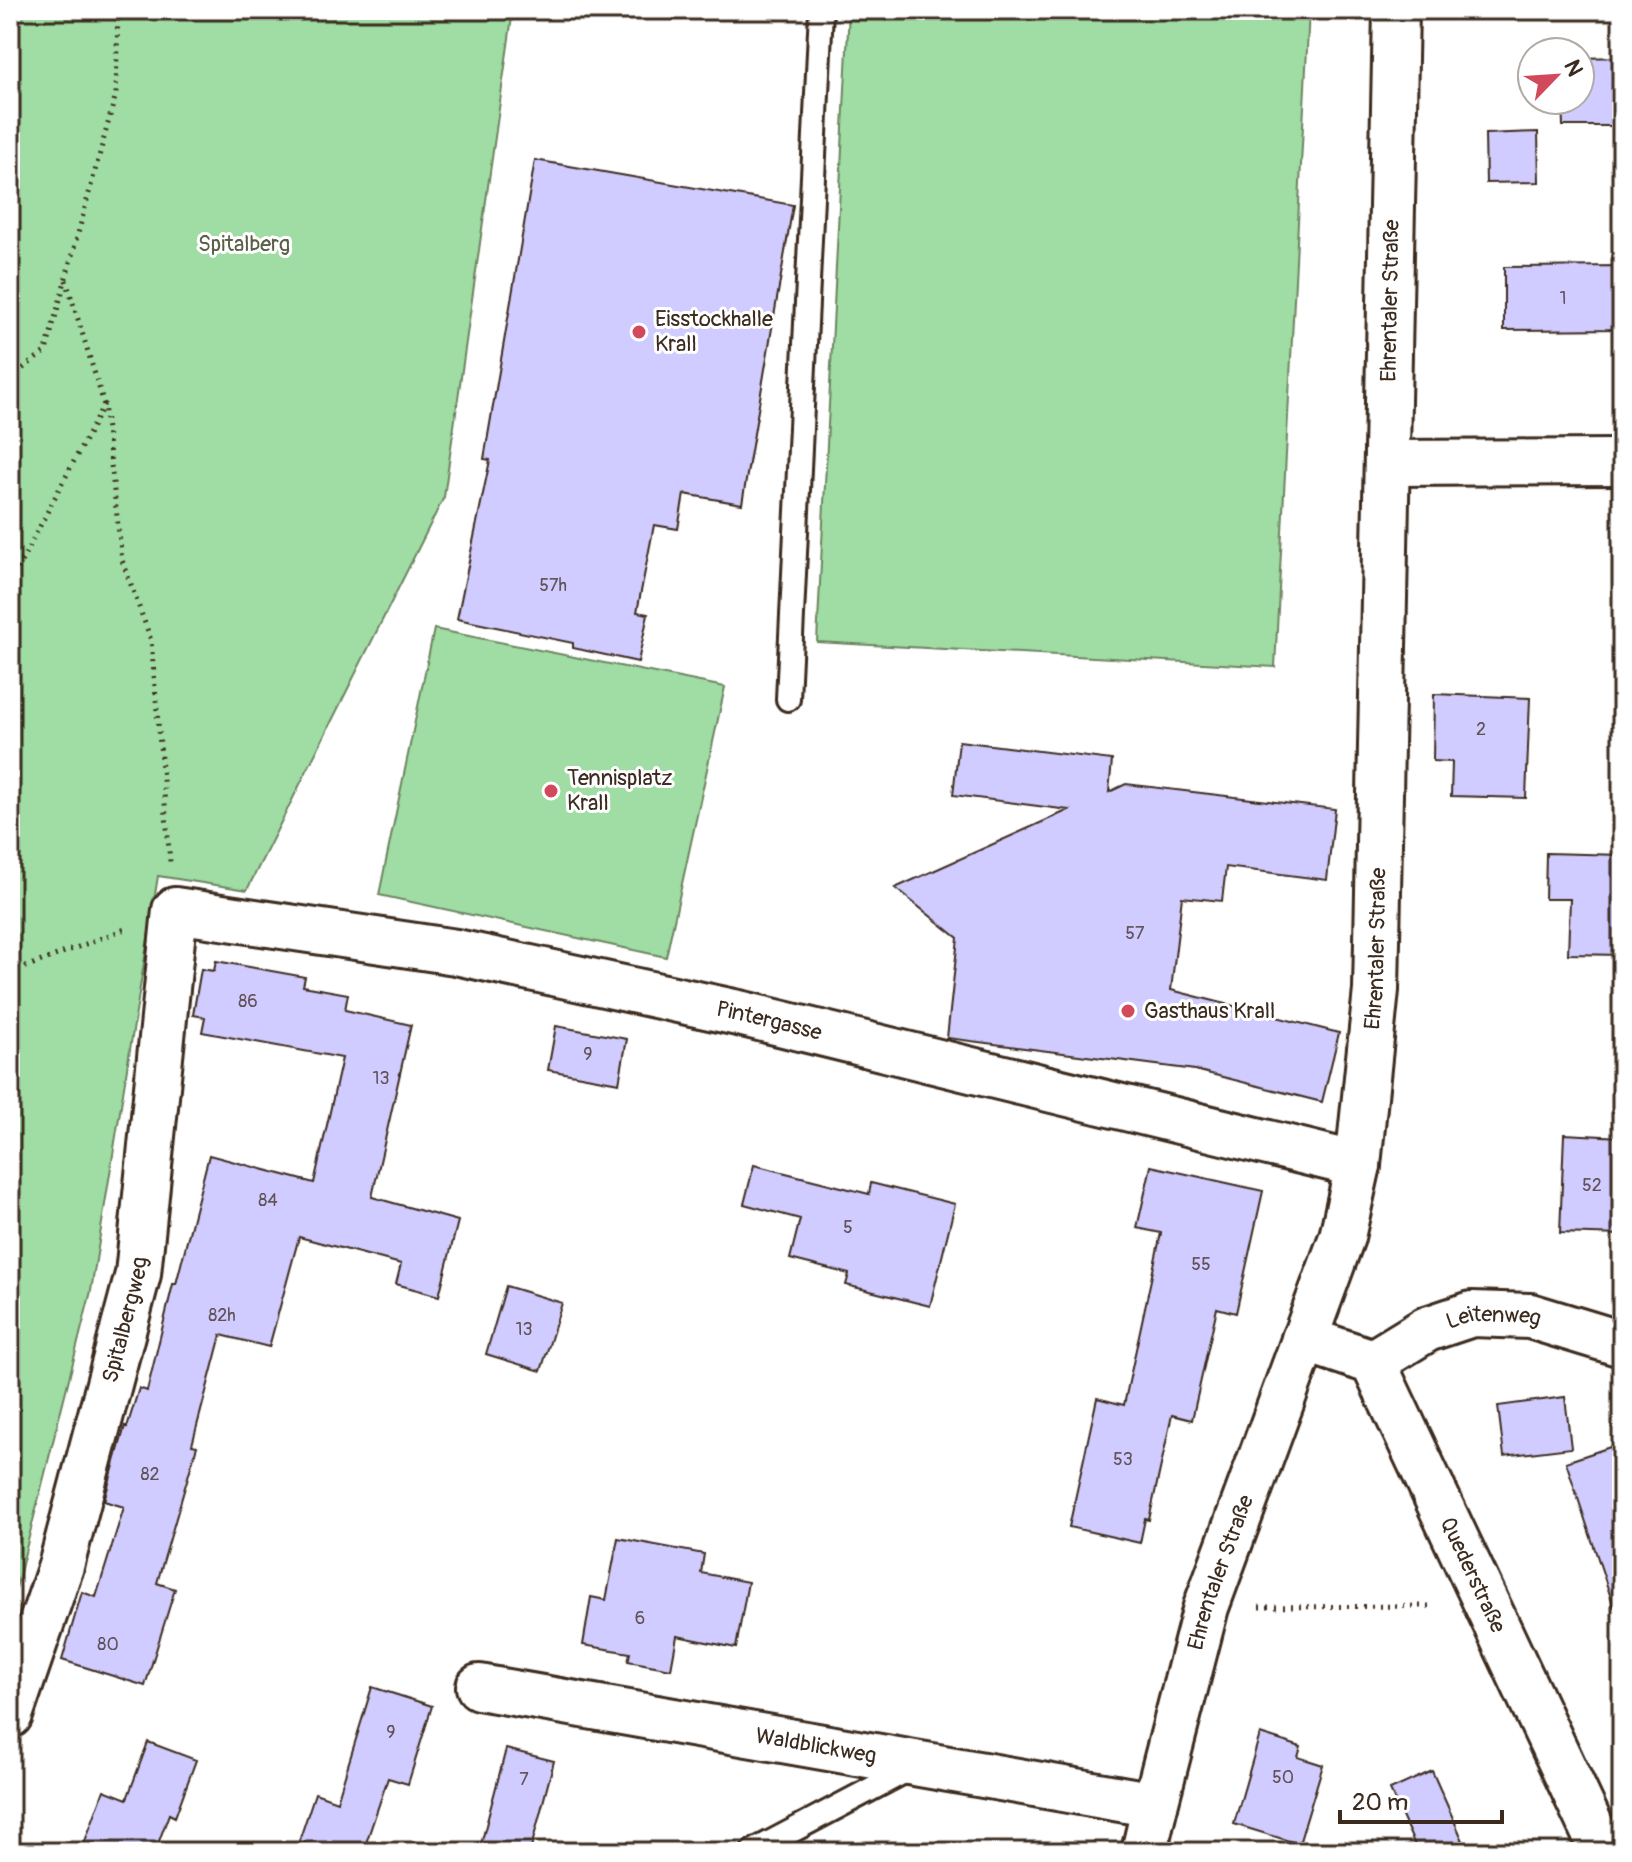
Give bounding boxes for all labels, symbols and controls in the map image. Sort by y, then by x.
north arrow [1516,36,1596,116]
text: N [1557,55,1589,81]
street label: Ehrentaler Straße [1374,219,1406,382]
park label: Spitalberg [198,230,290,258]
house number: 1 [1559,287,1567,310]
place label: Eisstockhalle Krall [655,305,773,358]
marker: Eisstockhalle Krall [630,323,648,341]
house number: 57h [539,574,567,597]
house number: 2 [1476,718,1486,741]
place label: Tennisplatz Krall [567,764,672,817]
marker: Tennisplatz Krall [542,782,560,800]
street label: Ehrentaler Straße [1358,867,1393,1031]
house number: 57 [1125,922,1145,945]
house number: 86 [238,990,258,1013]
street label: Pintergasse [714,995,825,1047]
place label: Gasthaus Krall [1144,997,1275,1025]
marker: Gasthaus Krall [1119,1002,1137,1020]
house number: 9 [583,1043,593,1066]
house number: 13 [372,1067,390,1090]
house number: 52 [1582,1174,1602,1197]
house number: 84 [258,1189,278,1212]
house number: 5 [843,1216,853,1239]
house number: 55 [1191,1253,1211,1276]
street label: Spitalbergweg [96,1256,154,1386]
street label: Leitenweg [1442,1300,1545,1336]
house number: 82h [208,1304,236,1327]
house number: 13 [515,1318,533,1341]
house number: 53 [1113,1448,1133,1471]
house number: 82 [140,1463,160,1486]
street label: Ehrentaler Straße [1181,1491,1260,1653]
street label: Quederstraße [1434,1513,1512,1638]
house number: 6 [635,1607,645,1630]
house number: 80 [97,1633,119,1656]
house number: 9 [386,1721,396,1744]
street label: Waldblickweg [753,1722,879,1770]
house number: 50 [1272,1766,1294,1789]
house number: 7 [519,1768,529,1791]
scale bar [1340,1774,1502,1824]
text: 20 m [1352,1788,1408,1817]

